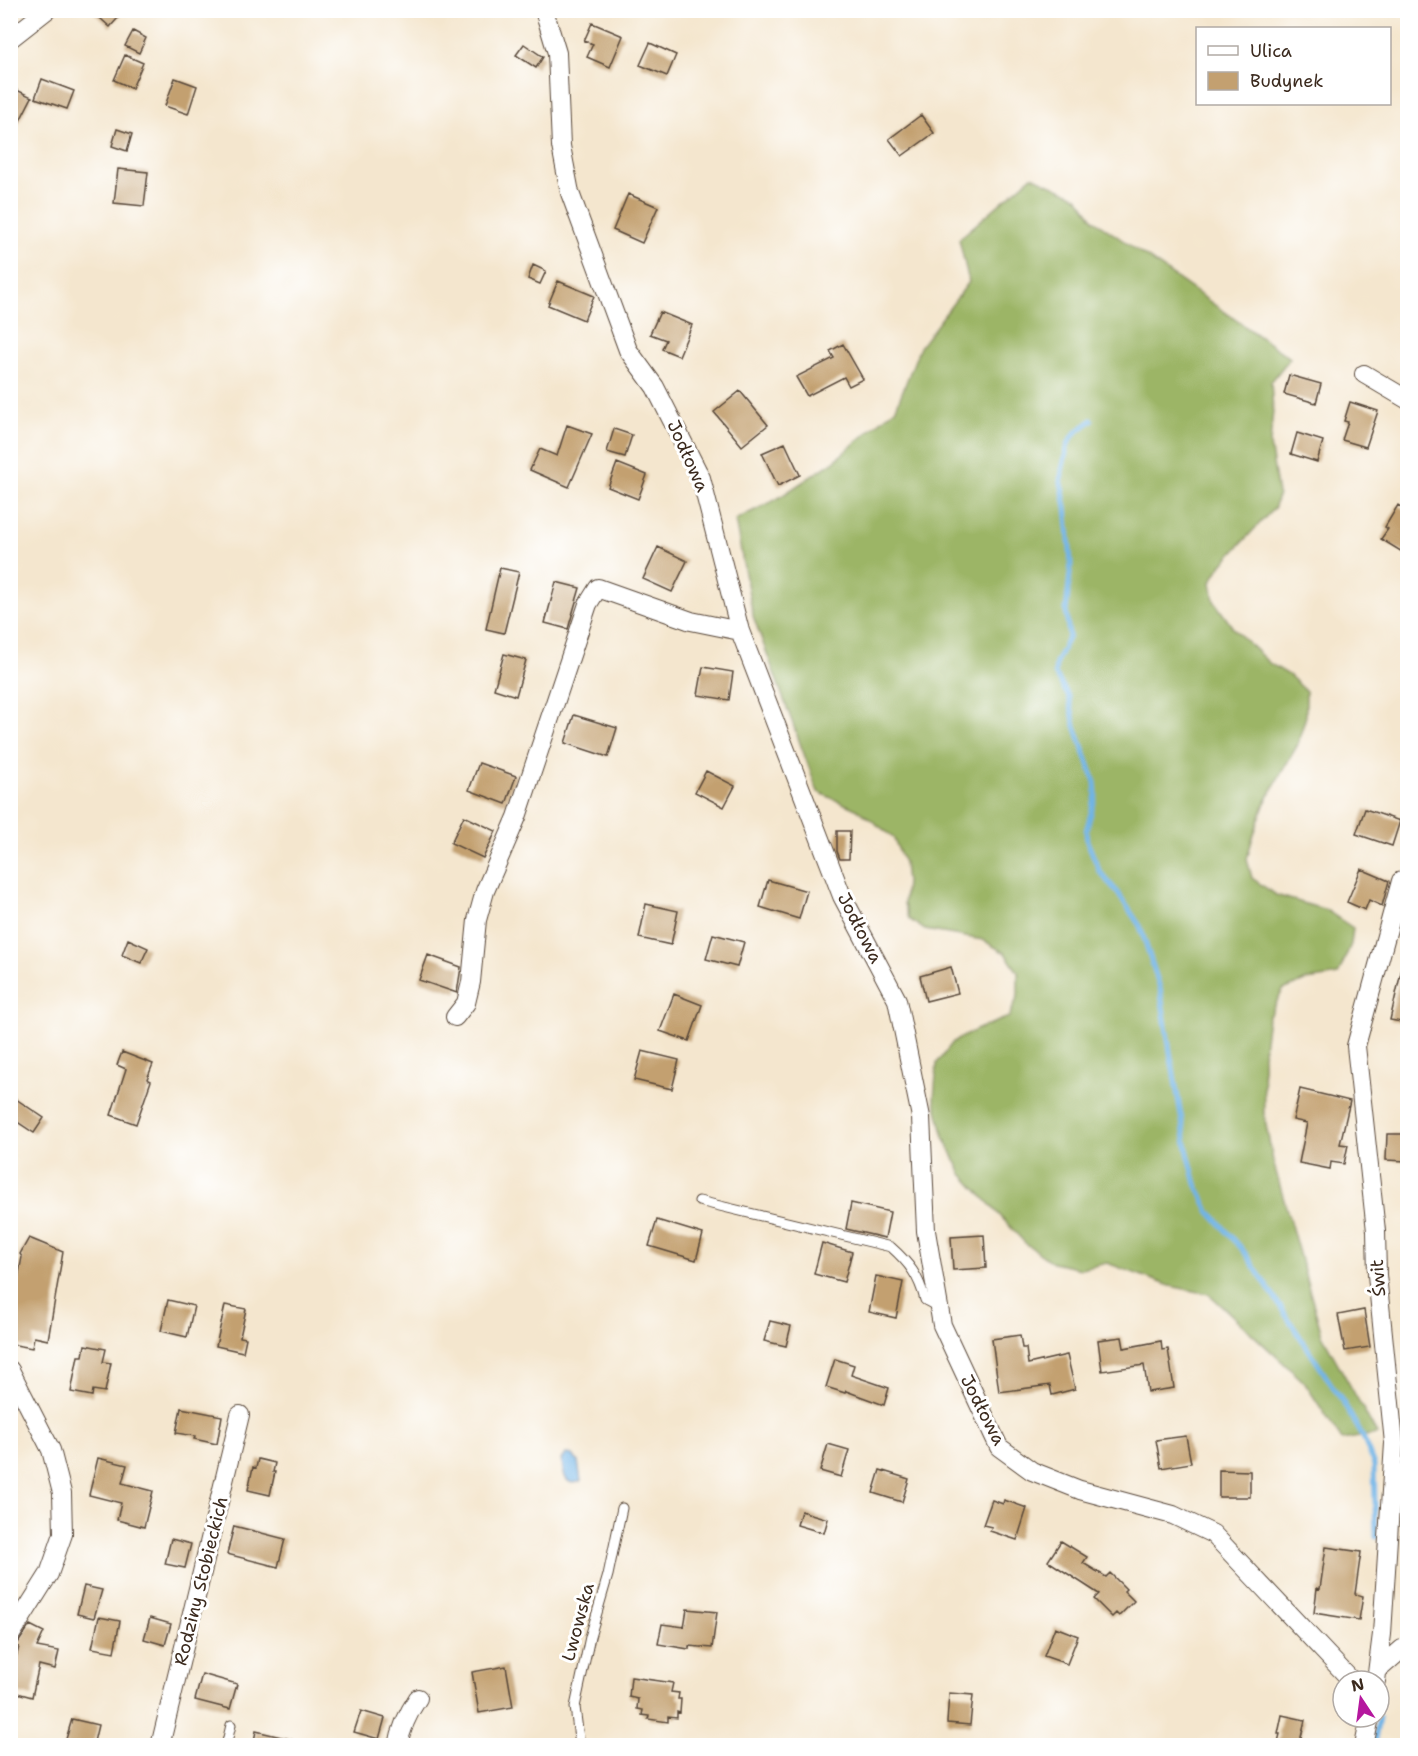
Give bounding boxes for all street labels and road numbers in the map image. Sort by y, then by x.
street label: Jodłowa [661,416,715,496]
street label: Jodłowa [832,888,888,968]
street label: Świt [1365,1258,1391,1298]
street label: Jodłowa [955,1370,1011,1450]
street label: Rodziny Stobieckich [168,1494,234,1668]
street label: Lwowska [556,1580,600,1664]

